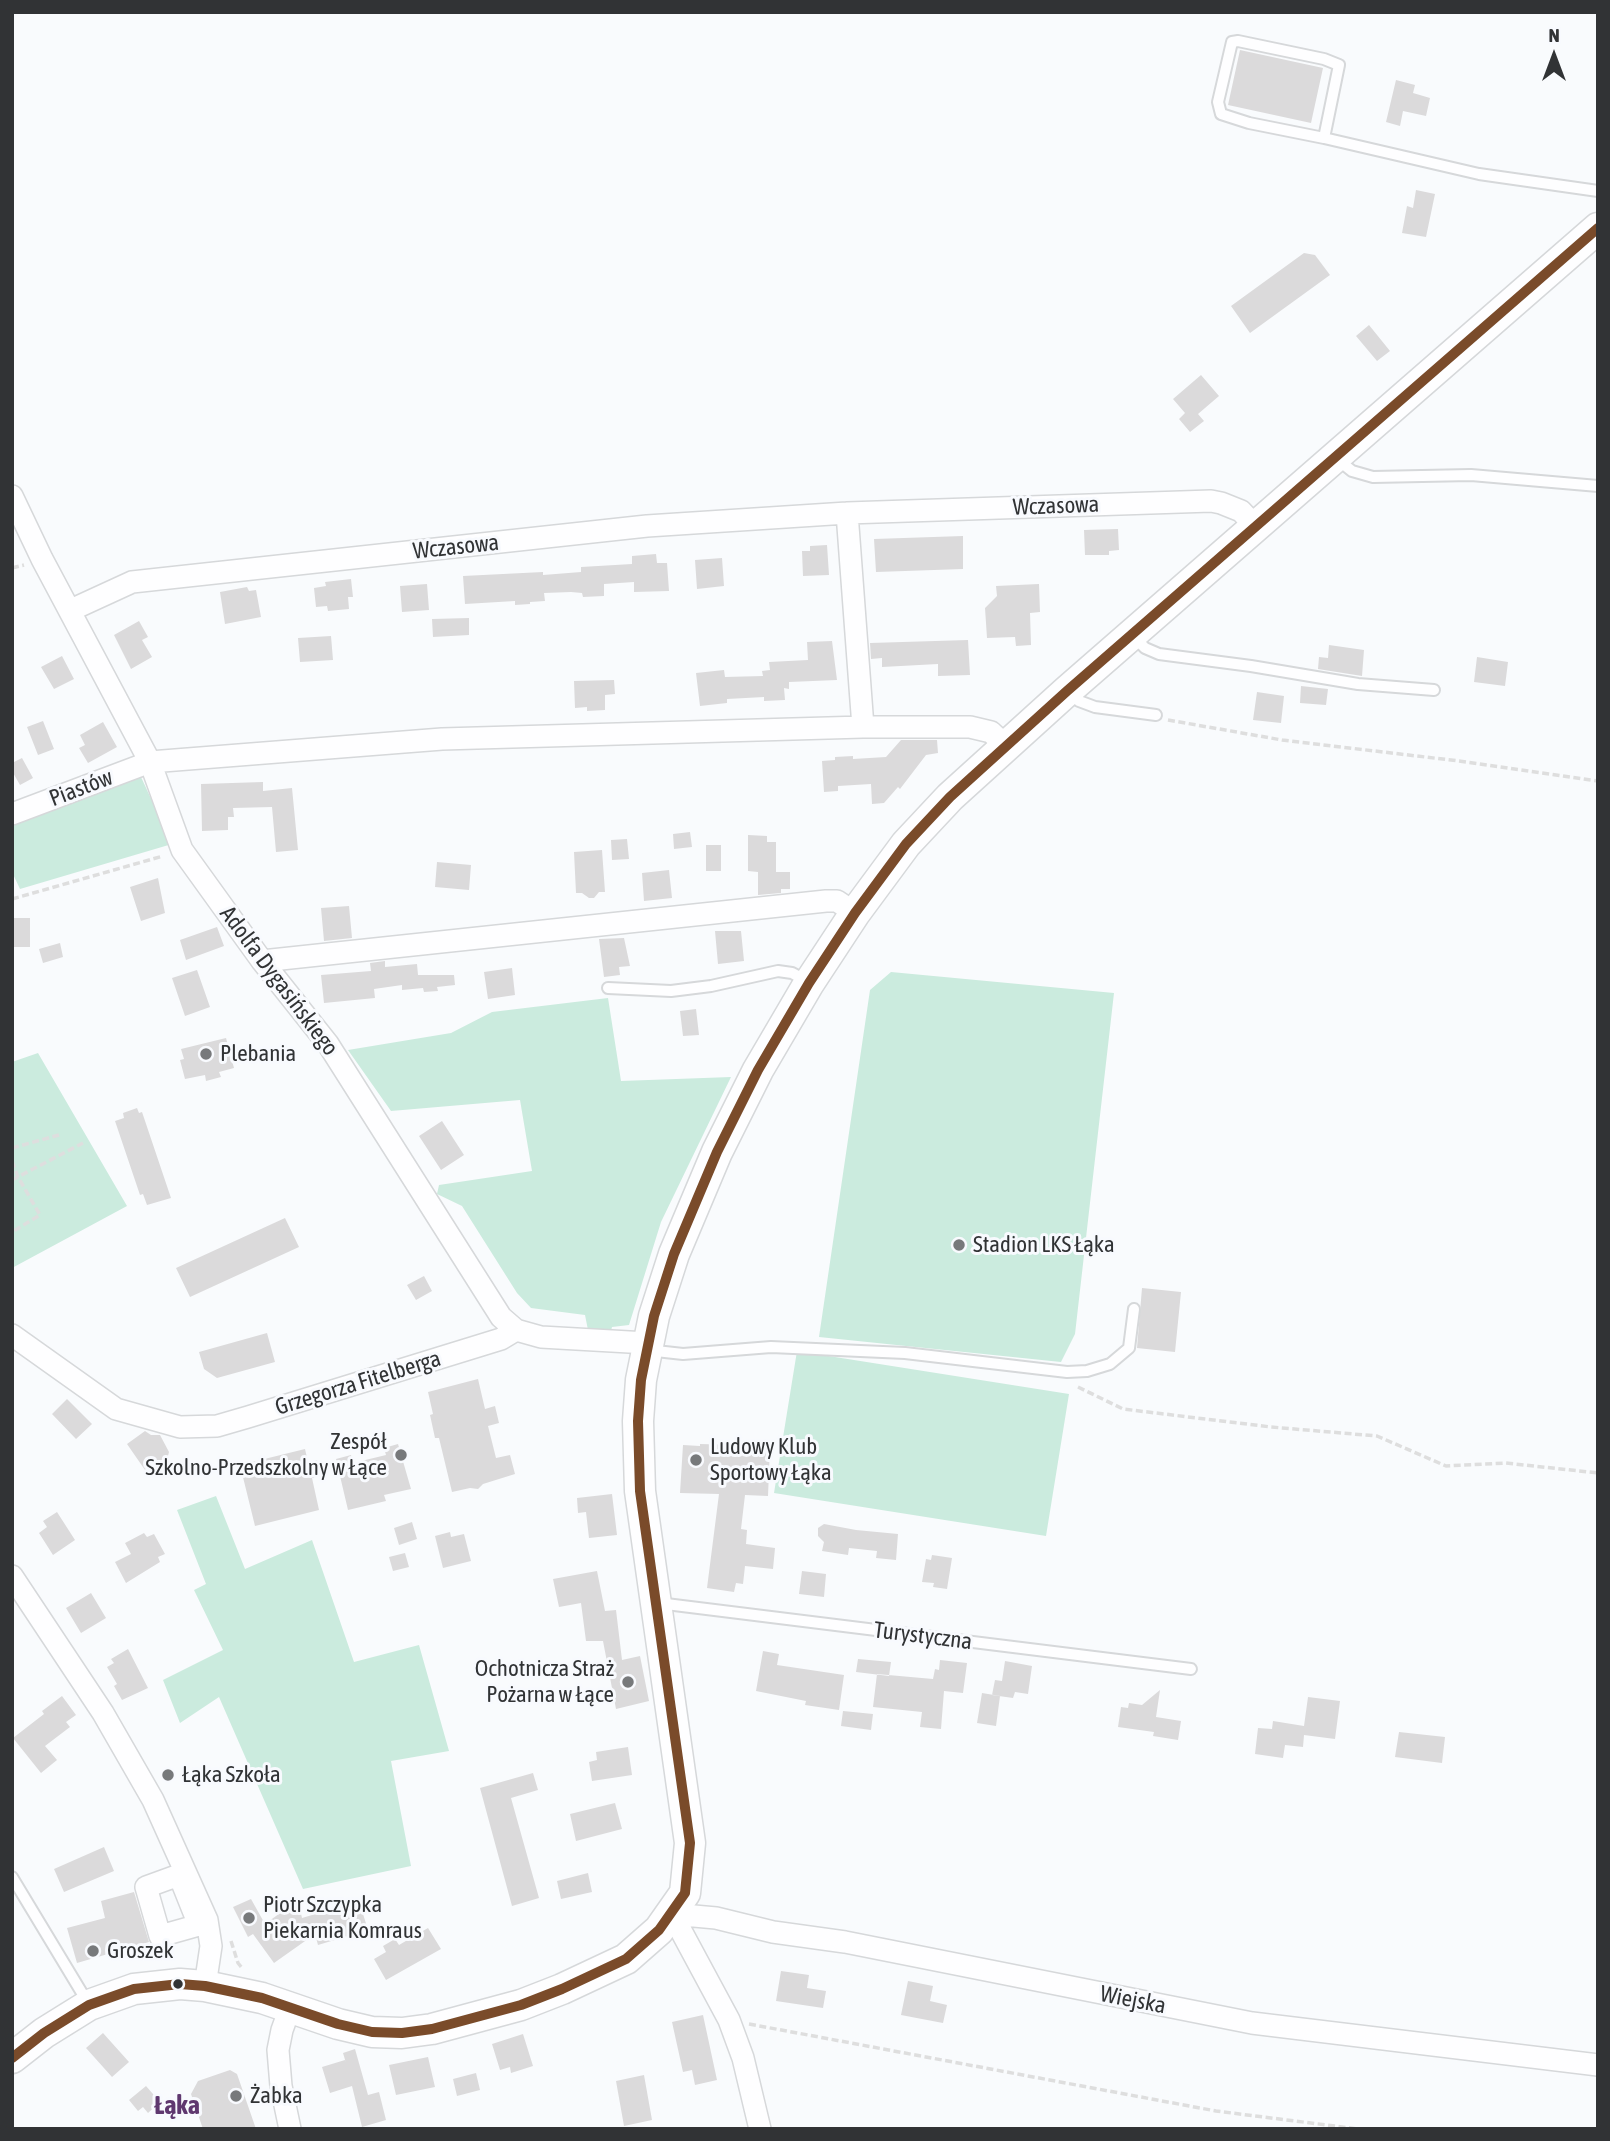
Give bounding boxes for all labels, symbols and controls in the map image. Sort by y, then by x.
north arrow [1519,21,1589,91]
text: N [1548,24,1560,46]
street label: Wczasowa [1012,491,1100,521]
street label: Wczasowa [412,529,500,565]
street label: Piastów [45,763,117,813]
street label: Adolfa Dygasińskiego [214,901,344,1061]
place label: Plebania [220,1040,296,1068]
marker: Plebania [198,1046,214,1062]
place label: Stadion LKS Łąka [973,1231,1115,1259]
marker: Stadion LKS Łąka [951,1237,967,1253]
street label: Grzegorza Fitelberga [272,1345,444,1421]
place label: Zespół Szkolno-Przedszkolny w Łące [145,1428,387,1482]
place label: Ludowy Klub Sportowy Łąka [710,1433,832,1487]
marker: Zespół Szkolno-Przedszkolny w Łące [393,1447,409,1463]
marker: Ludowy Klub Sportowy Łąka [688,1452,704,1468]
street label: Turystyczna [872,1616,974,1656]
place label: Ochotnicza Straż Pożarna w Łące [475,1655,614,1709]
marker: Ochotnicza Straż Pożarna w Łące [620,1674,636,1690]
place label: Łąka Szkoła [182,1761,281,1789]
marker: Łąka Szkoła [160,1767,176,1783]
place label: Piotr Szczypka Piekarnia Komraus [263,1891,422,1945]
marker: Piotr Szczypka Piekarnia Komraus [241,1910,257,1926]
place label: Groszek [107,1937,174,1965]
marker: Groszek [85,1943,101,1959]
unlabelled marker [171,1977,185,1991]
street label: Wiejska [1098,1980,1168,2020]
place label: Żabka [250,2082,303,2110]
marker: Żabka [228,2088,244,2104]
district label: Łąka [154,2090,200,2122]

